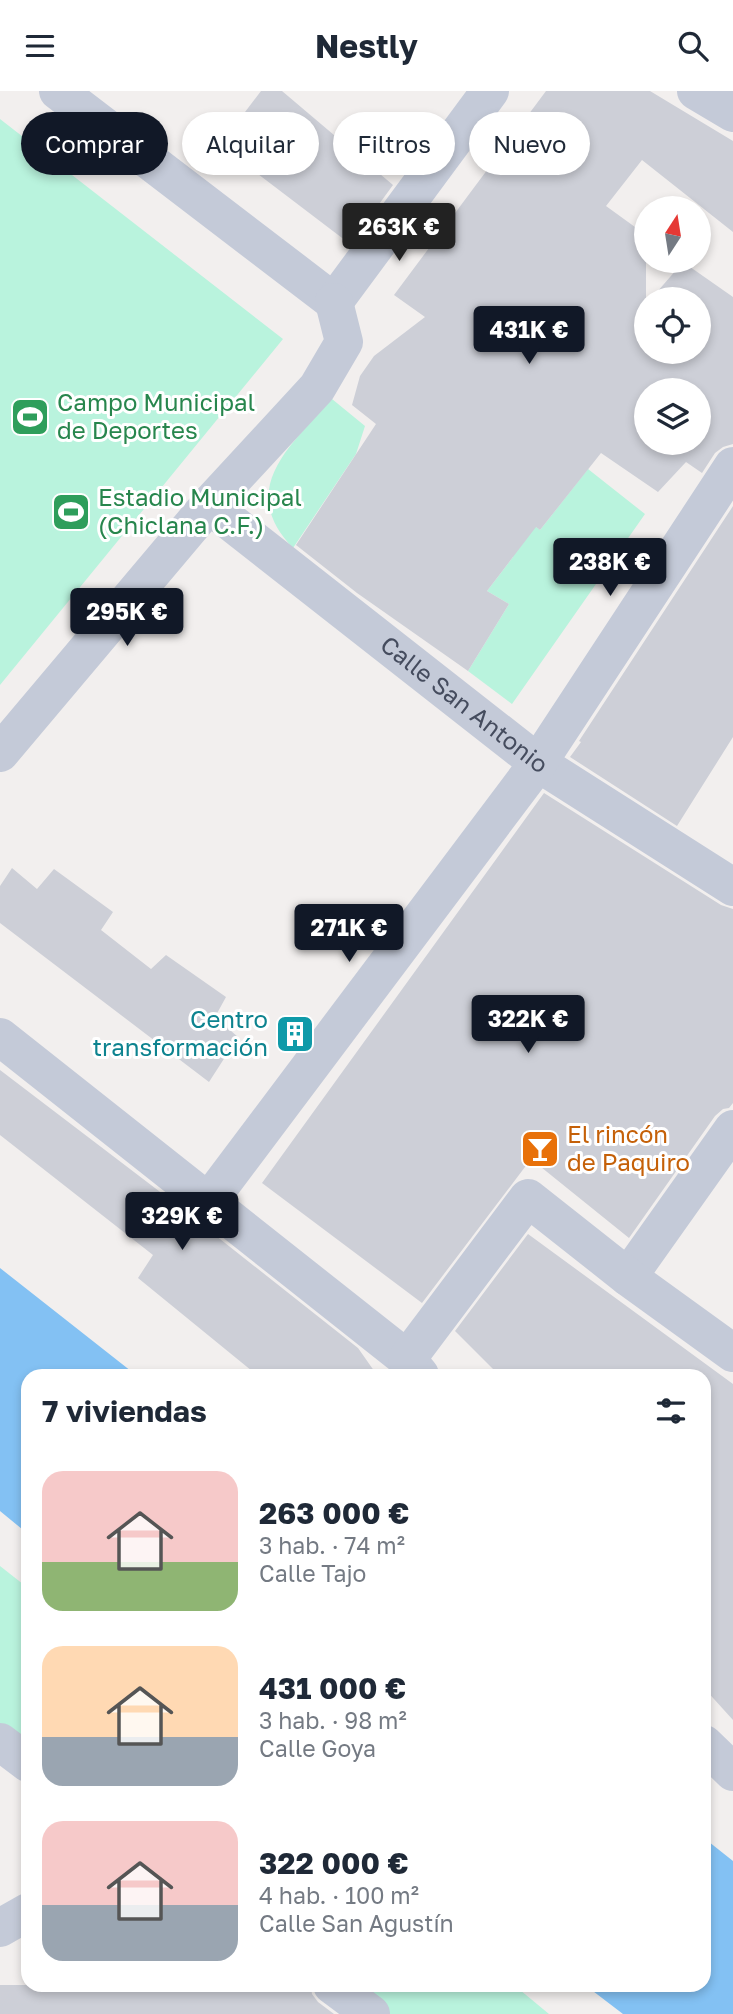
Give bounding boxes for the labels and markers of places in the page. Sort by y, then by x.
pin: 263K € [342,204,456,263]
pin: 431K € [472,307,586,366]
place label: Campo Municipal de Deportes [57,387,255,444]
sports icon: Campo Municipal de Deportes [9,396,51,438]
place label: Estadio Municipal (Chiclana C.F.) [98,482,302,539]
sports icon: Estadio Municipal (Chiclana C.F.) [50,491,92,533]
pin: 238K € [553,539,667,598]
pin: 295K € [70,589,184,648]
pin: 271K € [292,905,406,964]
pin: 322K € [471,995,585,1055]
place label: Centro transformación [92,1004,268,1061]
building icon: Centro transformación [274,1013,316,1055]
place label: El rincón de Paquiro [567,1119,690,1176]
bar icon: El rincón de Paquiro [519,1128,561,1170]
pin: 329K € [125,1193,239,1252]

